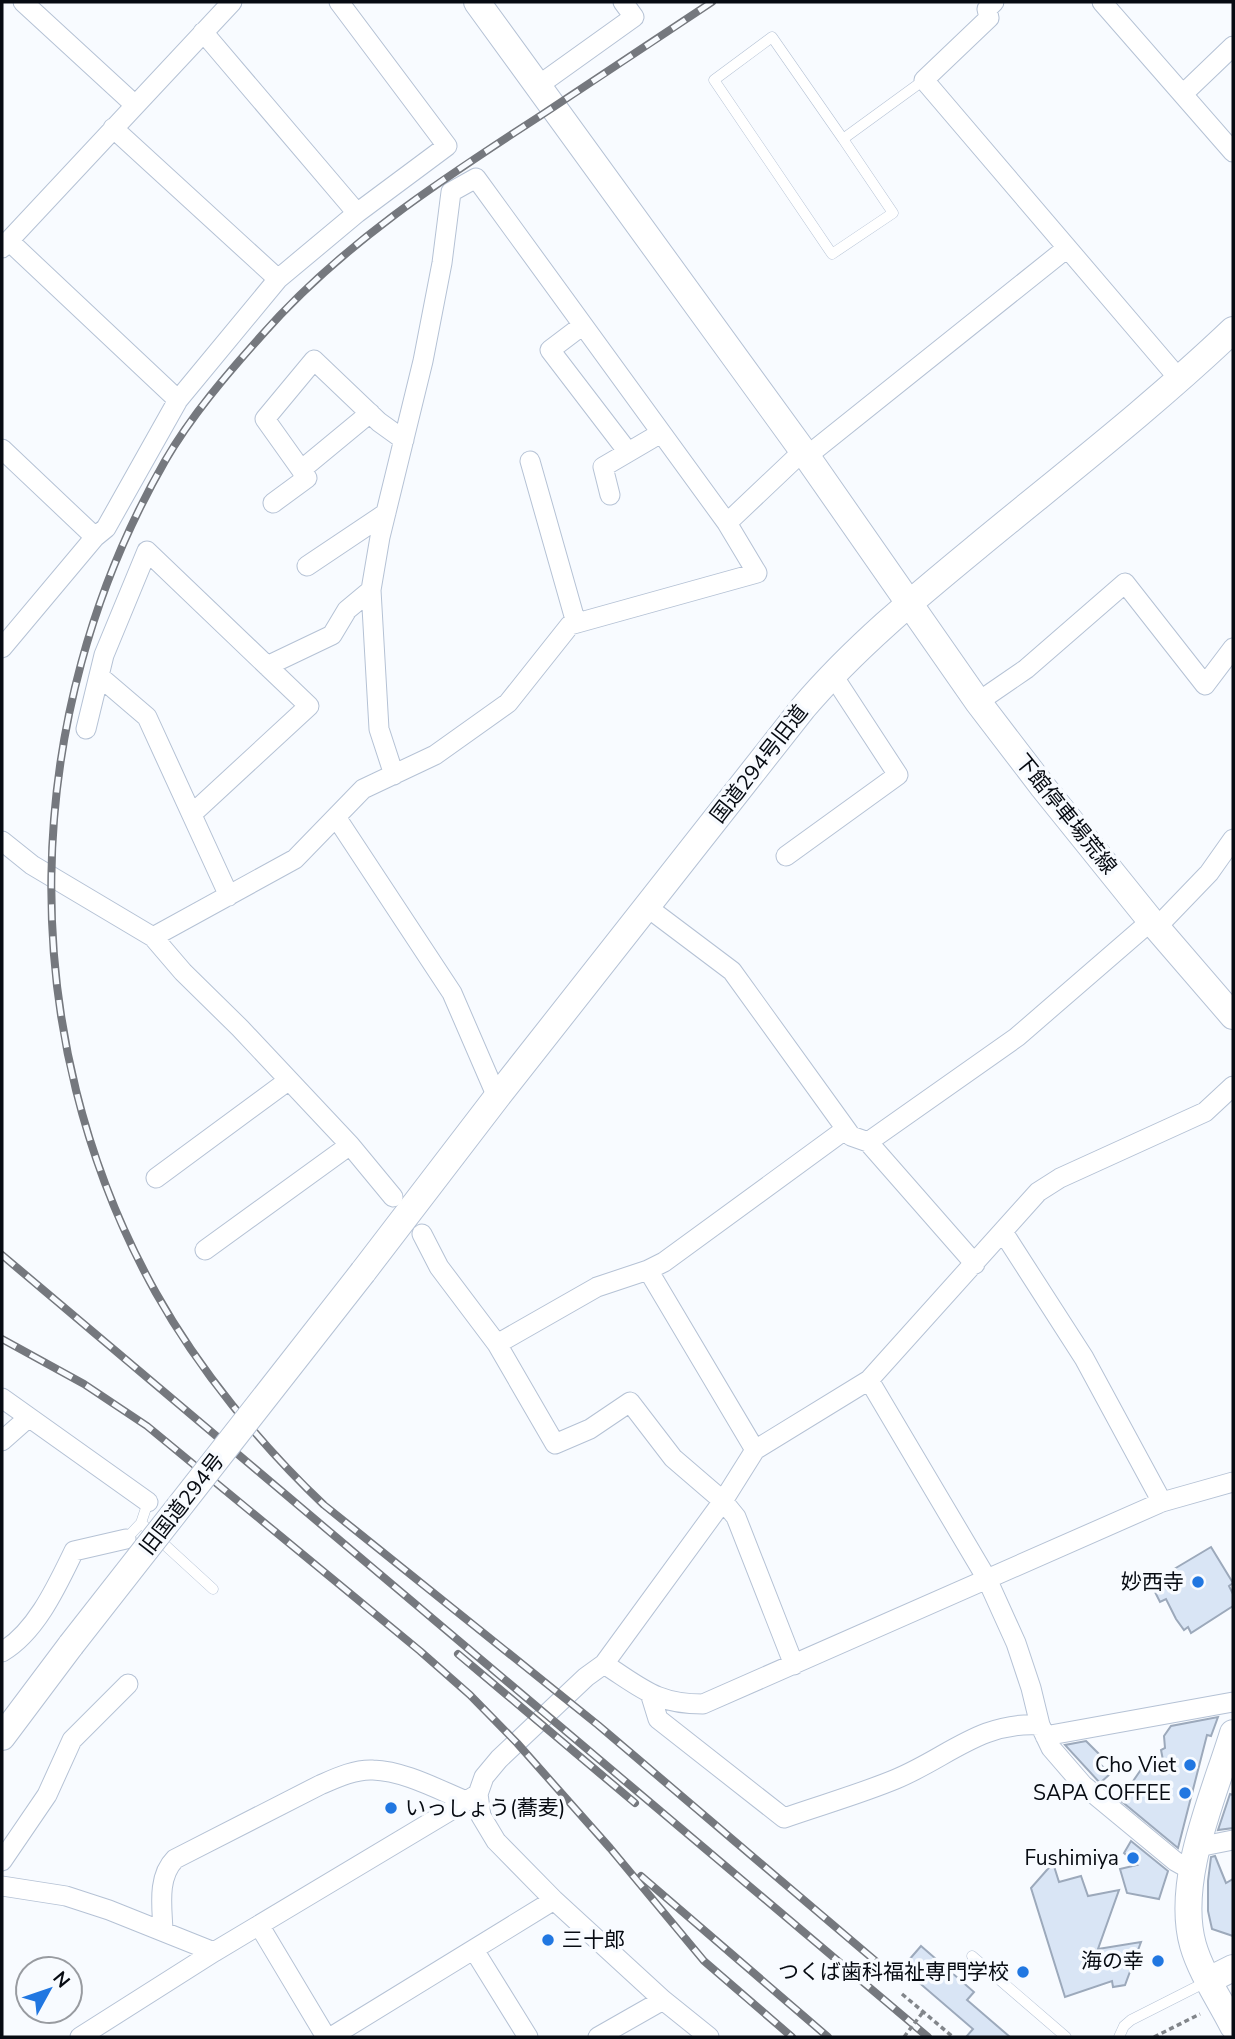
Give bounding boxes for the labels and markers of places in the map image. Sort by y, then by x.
place label: 妙西寺 [1121,1568,1184,1596]
marker: 妙西寺 [1190,1574,1206,1590]
place label: Cho Viet [1095,1751,1177,1779]
marker: Cho Viet [1182,1757,1198,1773]
place label: SAPA COFFEE [1033,1779,1171,1807]
marker: SAPA COFFEE [1177,1785,1193,1801]
place label: いっしょう(蕎麦) [405,1794,565,1822]
marker: いっしょう(蕎麦) [383,1800,399,1816]
place label: Fushimiya [1024,1844,1119,1872]
marker: Fushimiya [1125,1850,1141,1866]
place label: 三十郎 [562,1926,625,1954]
marker: 三十郎 [540,1932,556,1948]
place label: 海の幸 [1081,1947,1144,1975]
marker: 海の幸 [1150,1953,1166,1969]
place label: つくば歯科福祉専門学校 [778,1958,1009,1986]
marker: つくば歯科福祉専門学校 [1015,1964,1031,1980]

